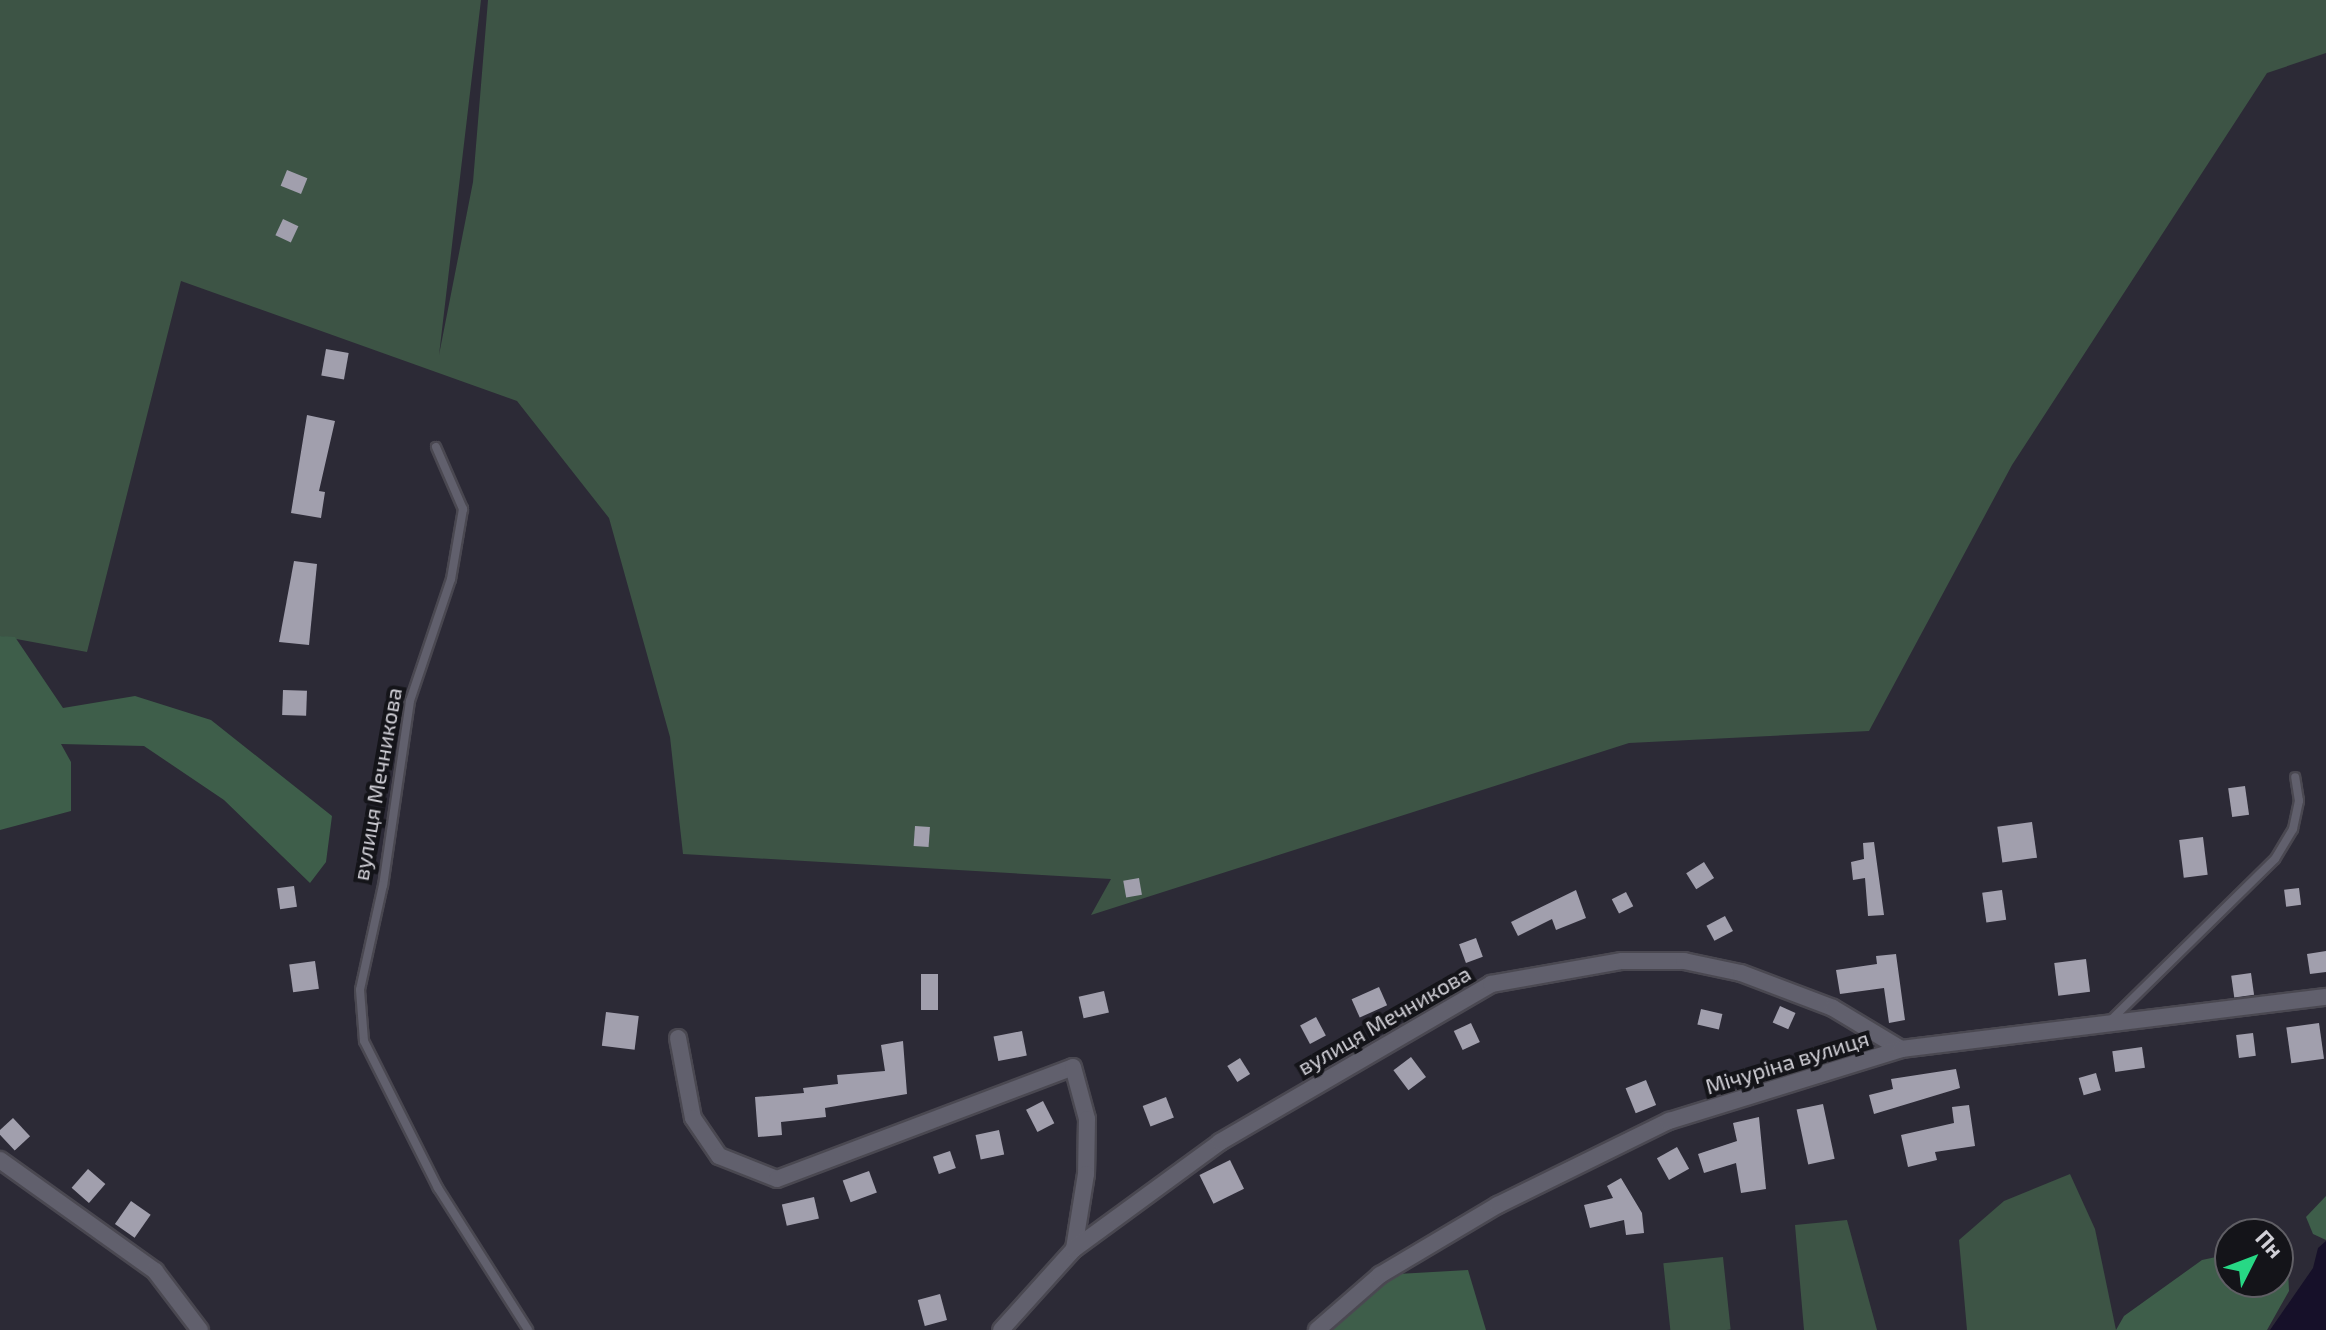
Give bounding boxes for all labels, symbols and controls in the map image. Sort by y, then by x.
street label: вулиця Мечникова [347,685,407,883]
street label: вулиця Мечникова [1293,960,1475,1080]
street label: Мічуріна вулиця [1702,1025,1872,1099]
north arrow [2214,1218,2294,1298]
text: Пн [2251,1224,2290,1263]

